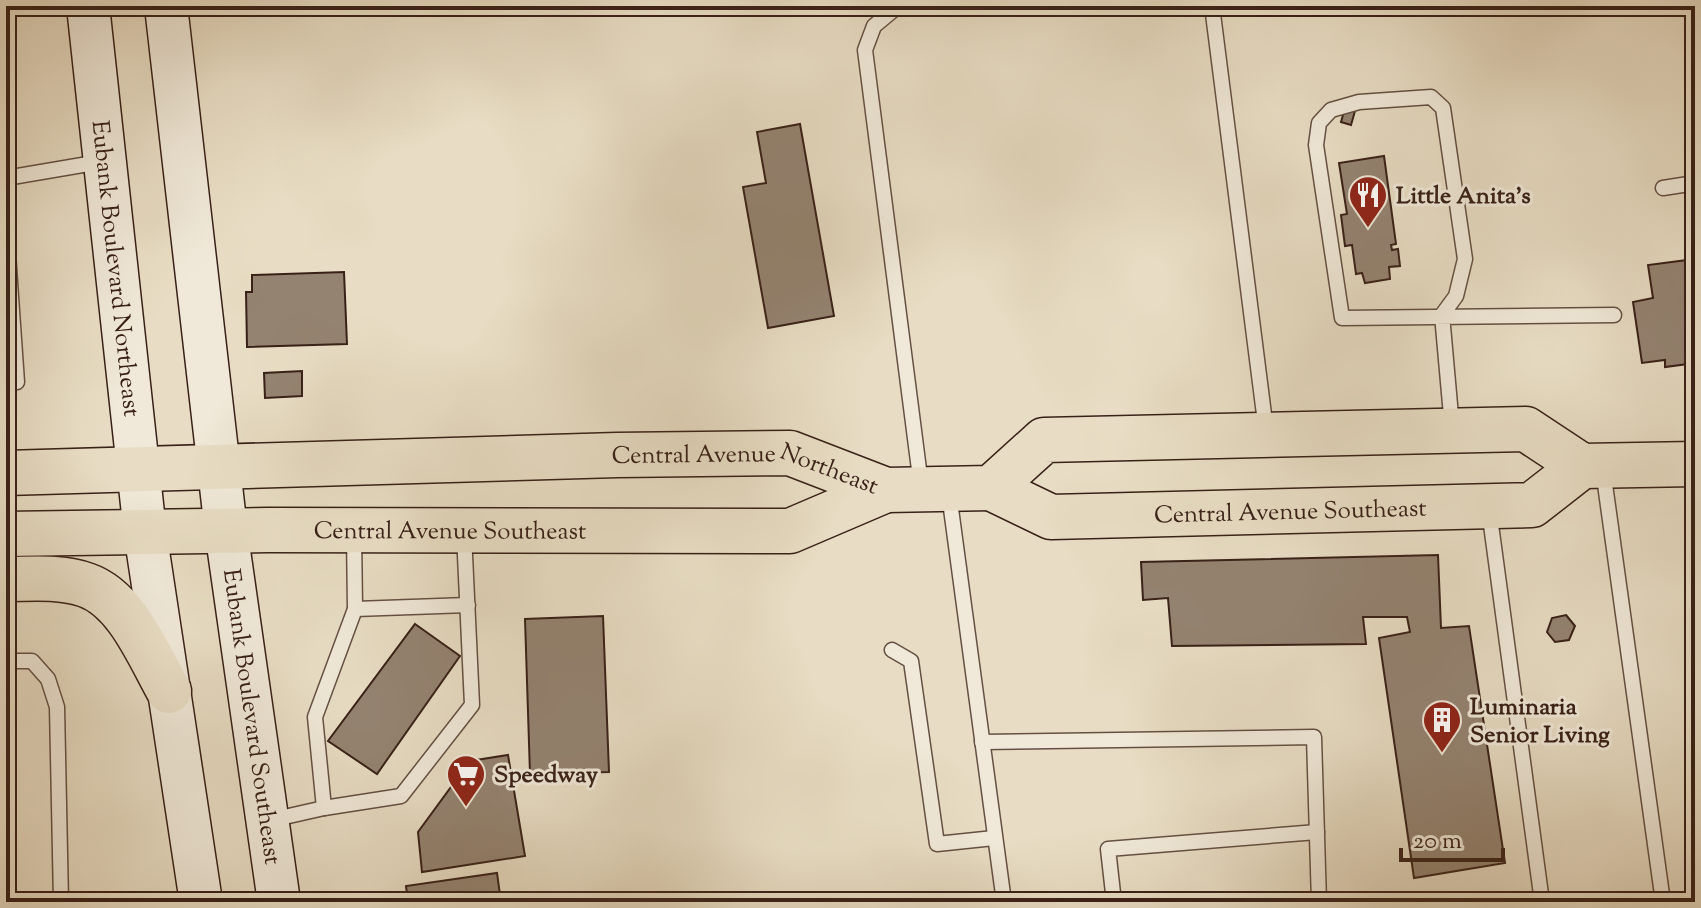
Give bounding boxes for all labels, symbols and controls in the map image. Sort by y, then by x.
street label: Eubank Boulevard Northeast [81,119,147,419]
restaurant icon: Little Anita's [1347,174,1389,229]
place label: Little Anita's [1396,180,1531,214]
street label: Central Avenue Northeast [611,436,883,504]
street label: Central Avenue Southeast [1154,493,1427,533]
street label: Central Avenue Southeast [314,515,586,550]
street label: Eubank Boulevard Southeast [213,567,288,867]
place label: Luminaria Senior Living [1470,691,1610,753]
building icon: Luminaria Senior Living [1421,699,1463,754]
supermarket icon: Speedway [445,753,487,808]
place label: Speedway [494,759,598,793]
scale bar [1401,812,1503,862]
text: 20 m [1413,825,1462,859]

